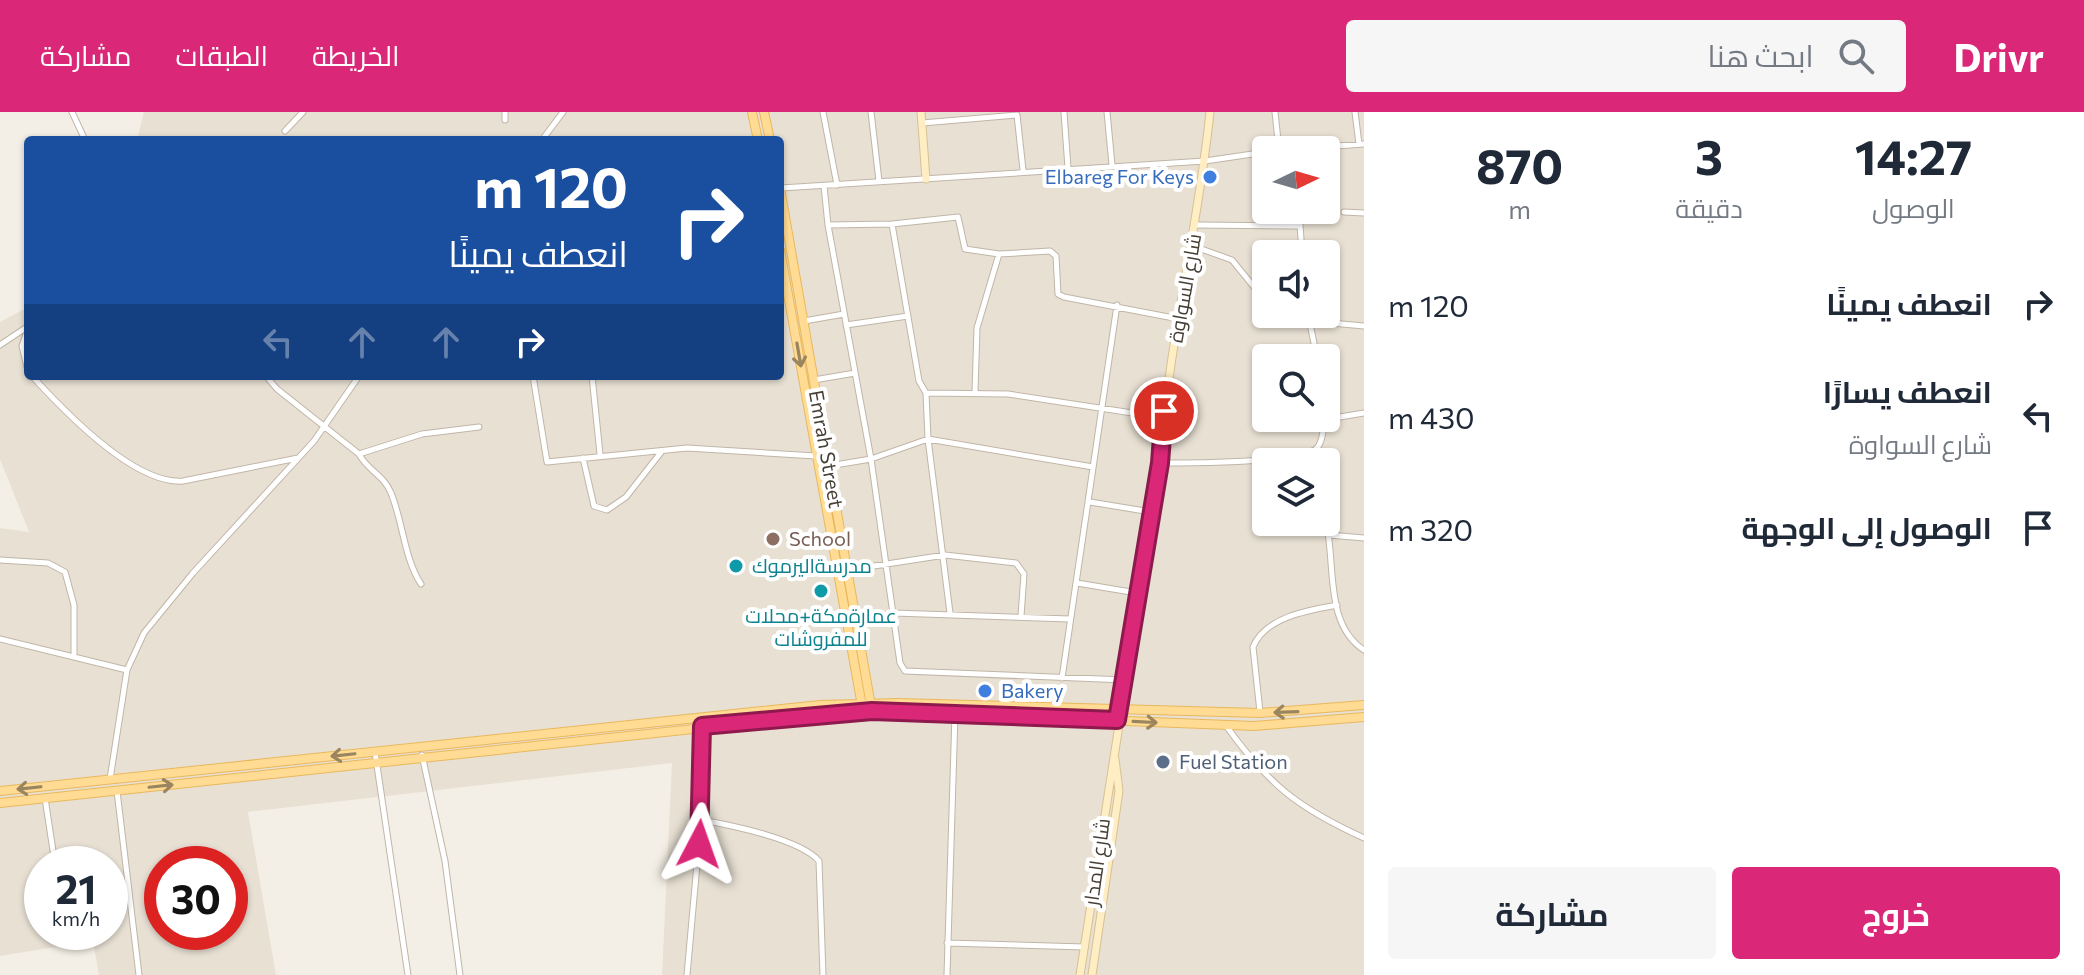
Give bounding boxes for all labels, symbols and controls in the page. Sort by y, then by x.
search box [1346,20,1906,92]
text: Drivr [1954,33,2044,80]
icon: search [1834,34,1878,78]
text: ابحث هنا [1708,36,1814,73]
text: مشاركة [40,38,131,72]
text: الطبقات [175,38,268,72]
text: الخريطة [312,38,399,72]
text: 3 [1695,126,1723,185]
text: 14:27 [1855,126,1972,185]
text: 870 [1476,135,1563,194]
north arrow [1252,136,1340,224]
map controls [1252,136,1340,536]
text: 120 m [474,151,628,220]
place label: Elbareg For Keys [1045,164,1194,188]
icon: right [656,168,760,272]
marker: Elbareg For Keys [1201,168,1219,186]
text: دقيقة [1675,192,1743,223]
text: الوصول [1872,192,1955,223]
text: m [1508,193,1531,224]
text: انعطف يمينًا [448,230,628,274]
street label: شارع السواوة [1163,231,1208,345]
button: sound [1252,240,1340,328]
icon: right [2016,282,2060,326]
text: انعطف يمينًا [1826,284,1992,321]
text: 120 m [1388,286,1469,323]
icon: left [256,320,300,364]
icon: ahead [340,320,384,364]
icon: ahead [424,320,468,364]
icon: right [508,320,552,364]
one-way arrow [792,341,807,367]
button: search [1252,344,1340,432]
text: انعطف يسارًا [1823,372,1992,409]
pin [1130,377,1198,445]
street label: Emrah Street [805,388,849,510]
icon: arrive [1142,389,1186,433]
icon: left [2016,394,2060,438]
text: 430 m [1388,398,1475,435]
text: شارع السواوة [1849,428,1992,459]
button: layers [1252,448,1340,536]
icon: arrive [2016,506,2060,550]
text: الوصول إلى الوجهة [1742,508,1992,545]
text: 320 m [1388,510,1473,547]
place label: School [789,526,851,550]
marker: School [764,530,782,548]
place label: مدرسةاليرموك [752,553,872,578]
marker: مدرسةاليرموك [727,557,745,575]
marker: عمارةمكة+محلات للمفروشات [812,582,830,600]
place label: عمارةمكة+محلات للمفروشات [745,603,897,651]
place label: Bakery [1001,678,1064,702]
marker: Bakery [976,682,994,700]
one-way arrow [1273,705,1300,720]
one-way arrow [1131,714,1158,729]
one-way arrow [330,747,357,762]
place label: Fuel Station [1179,749,1288,773]
marker: Fuel Station [1154,753,1172,771]
one-way arrow [147,778,174,793]
one-way arrow [17,781,42,796]
position arrow [657,802,741,886]
street label: شارع المدار [1078,816,1117,909]
speed limit sign: 30 [144,846,248,950]
text: 21 [56,863,96,912]
button: مشاركة [1388,867,1716,959]
button: خروج [1732,867,2060,959]
text: km/h [52,906,100,930]

